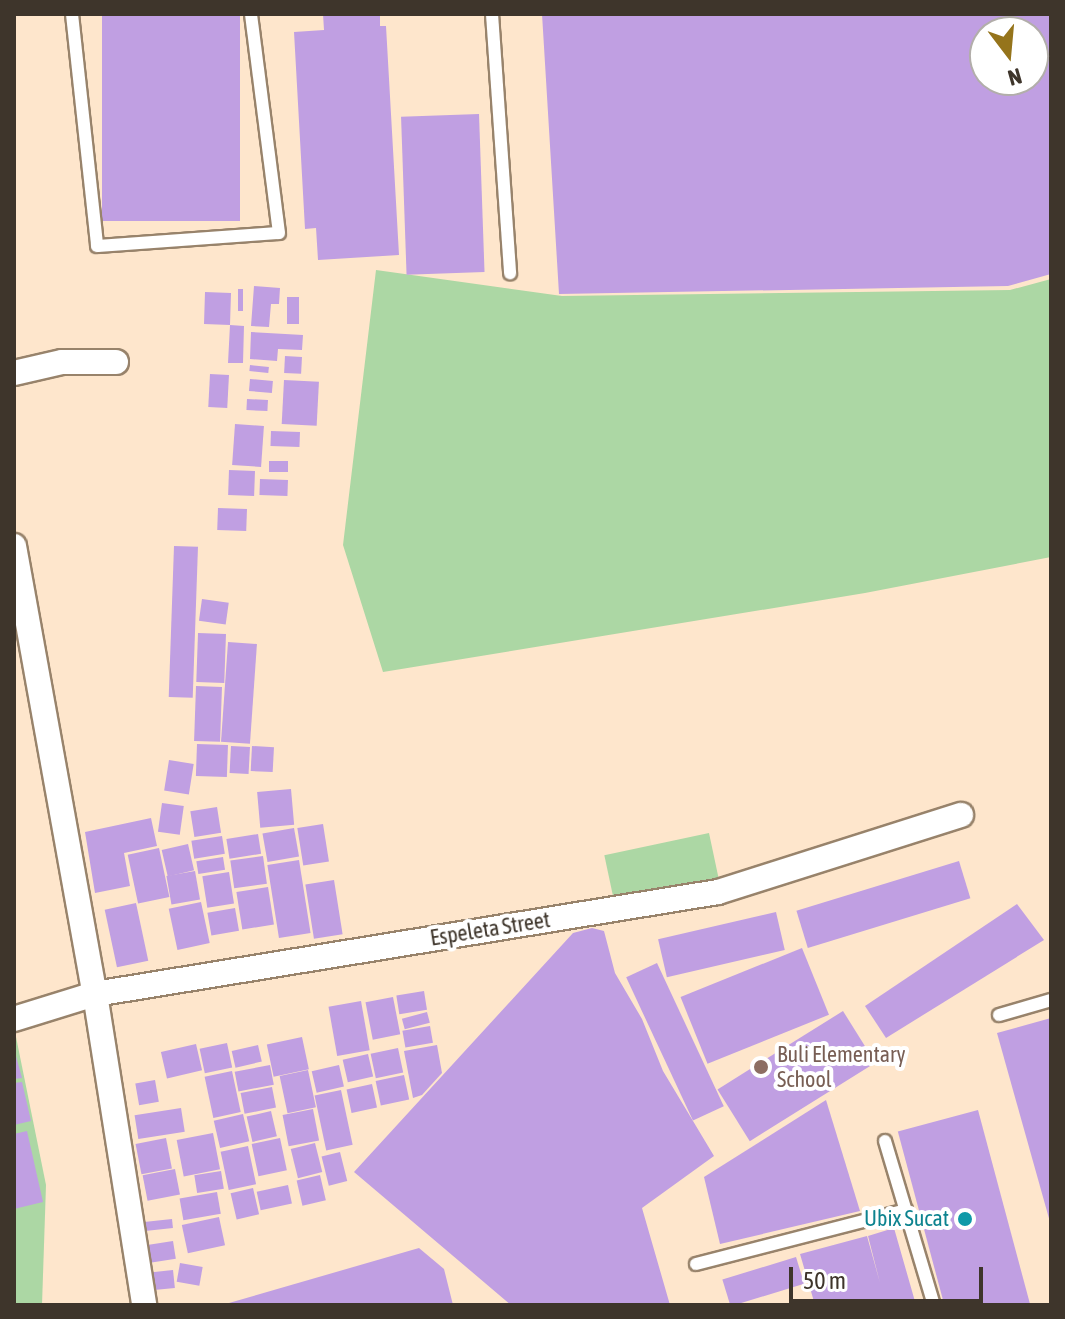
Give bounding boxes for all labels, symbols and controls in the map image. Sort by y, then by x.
north arrow [969,16,1049,96]
text: N [1005,63,1025,91]
street label: Espeleta Street [428,906,552,952]
place label: Buli Elementary School [777,1041,906,1092]
marker: Buli Elementary School [752,1058,770,1076]
place label: Ubix Sucat [864,1206,949,1232]
marker: Ubix Sucat [956,1210,974,1228]
scale bar [793,1251,987,1301]
text: 50 m [803,1267,846,1294]

